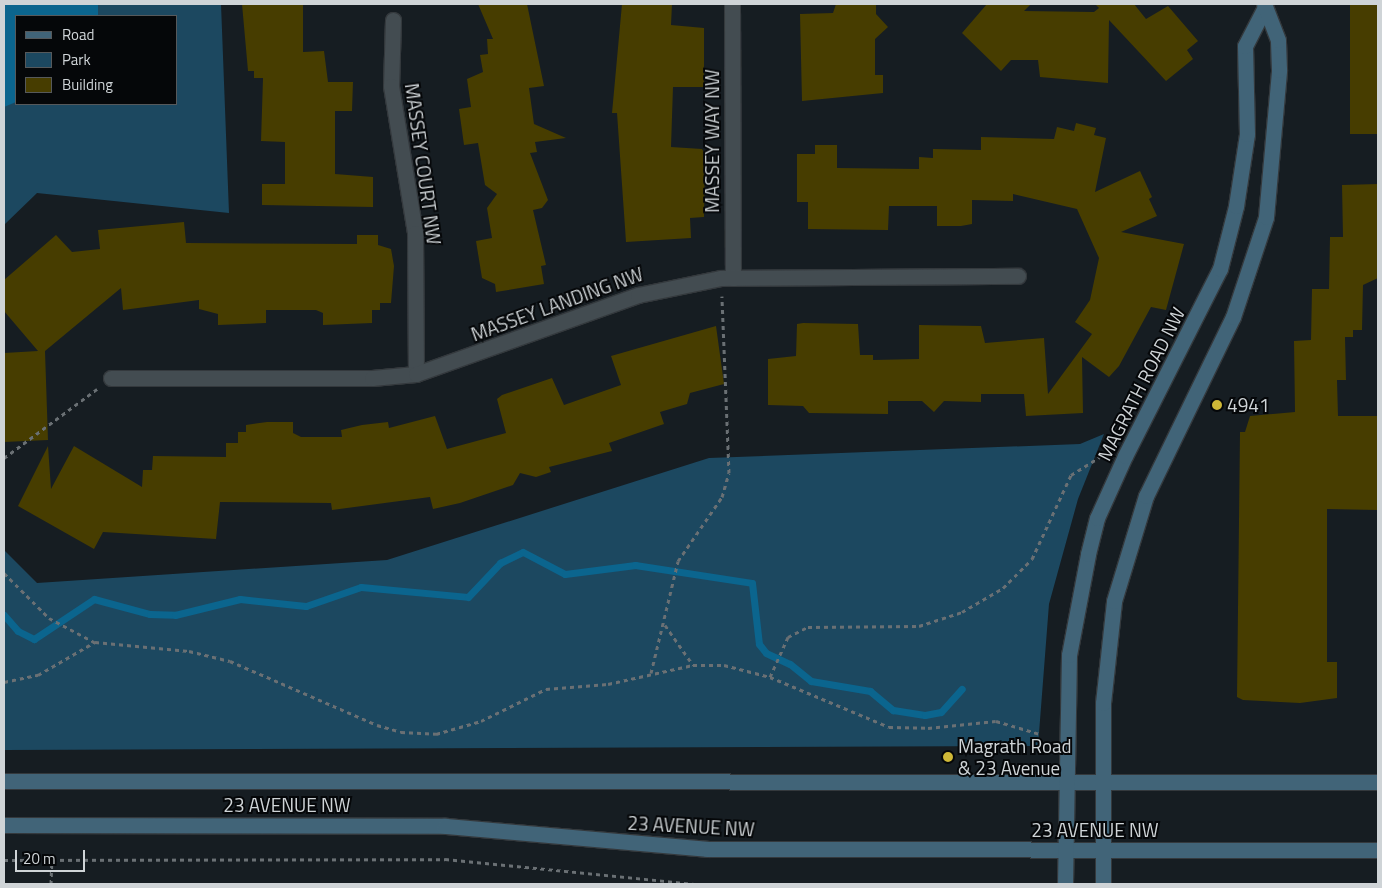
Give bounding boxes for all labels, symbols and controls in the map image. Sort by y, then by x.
legend [15,15,178,105]
text: Road [62,23,94,46]
text: Park [62,48,91,71]
street label: MASSEY WAY NW [701,69,723,213]
text: Building [62,73,113,96]
street label: MASSEY COURT NW [400,82,446,246]
street label: MASSEY LANDING NW [468,262,646,346]
street label: MAGRATH ROAD NW [1092,303,1190,465]
place label: 4941 [1227,394,1270,416]
marker: 4941 [1211,399,1223,411]
place label: Magrath Road & 23 Avenue [958,735,1072,779]
marker: Magrath Road & 23 Avenue [942,751,954,763]
street label: 23 AVENUE NW [223,794,351,816]
street label: 23 AVENUE NW [627,811,755,841]
street label: 23 AVENUE NW [1031,819,1159,841]
scale bar [18,840,88,872]
text: 20 m [23,847,56,870]

